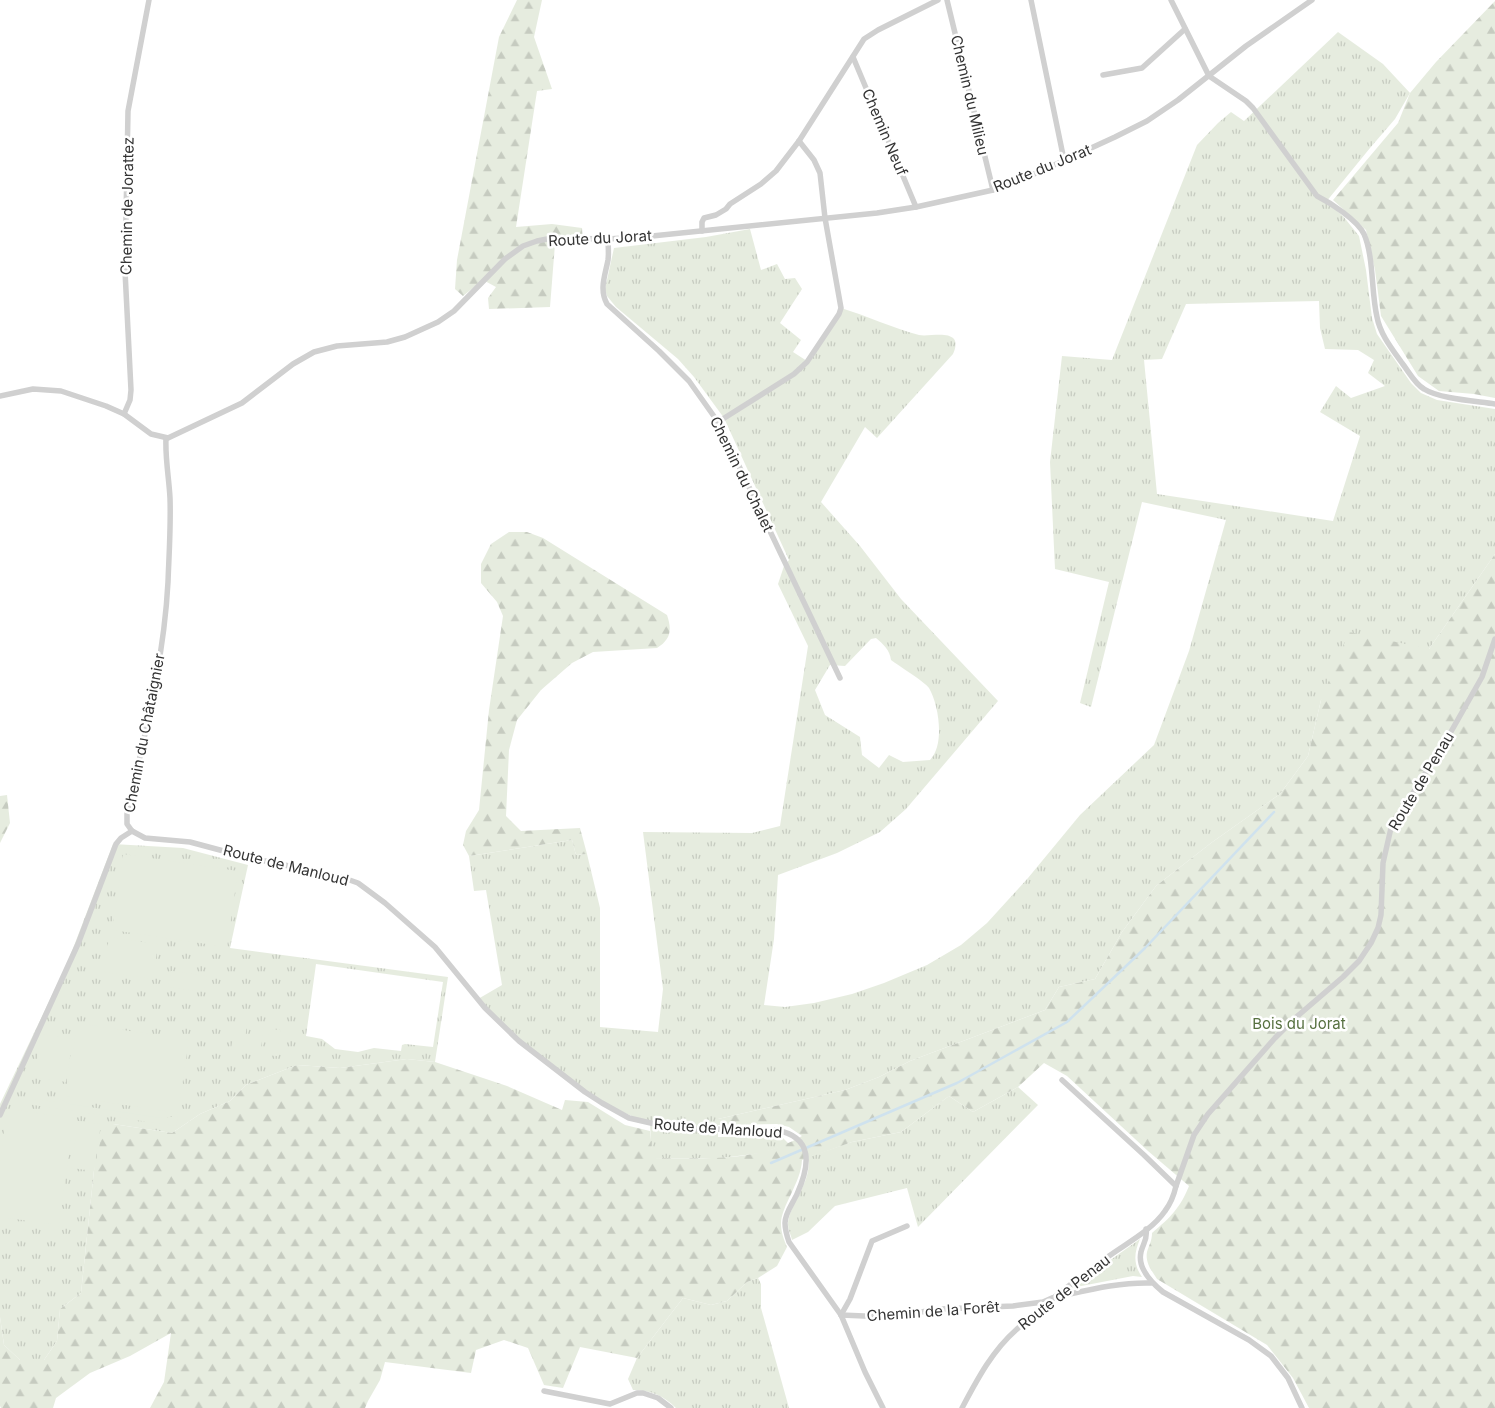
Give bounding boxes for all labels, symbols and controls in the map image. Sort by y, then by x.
street label: Chemin du Milieu [947,33,993,157]
street label: Chemin Neuf [858,86,912,179]
street label: Chemin de Jorattez [116,137,138,275]
street label: Route du Jorat [990,140,1094,196]
street label: Route du Jorat [548,226,652,250]
street label: Chemin du Chalet [706,413,778,535]
street label: Chemin du Châtaignier [119,651,169,814]
street label: Route de Penau [1384,728,1458,834]
street label: Route de Manloud [221,840,351,890]
park label: Bois du Jorat [1252,1014,1346,1033]
street label: Route de Manloud [653,1114,783,1142]
street label: Route de Penau [1014,1250,1114,1334]
street label: Chemin de la Forêt [866,1297,1000,1325]

